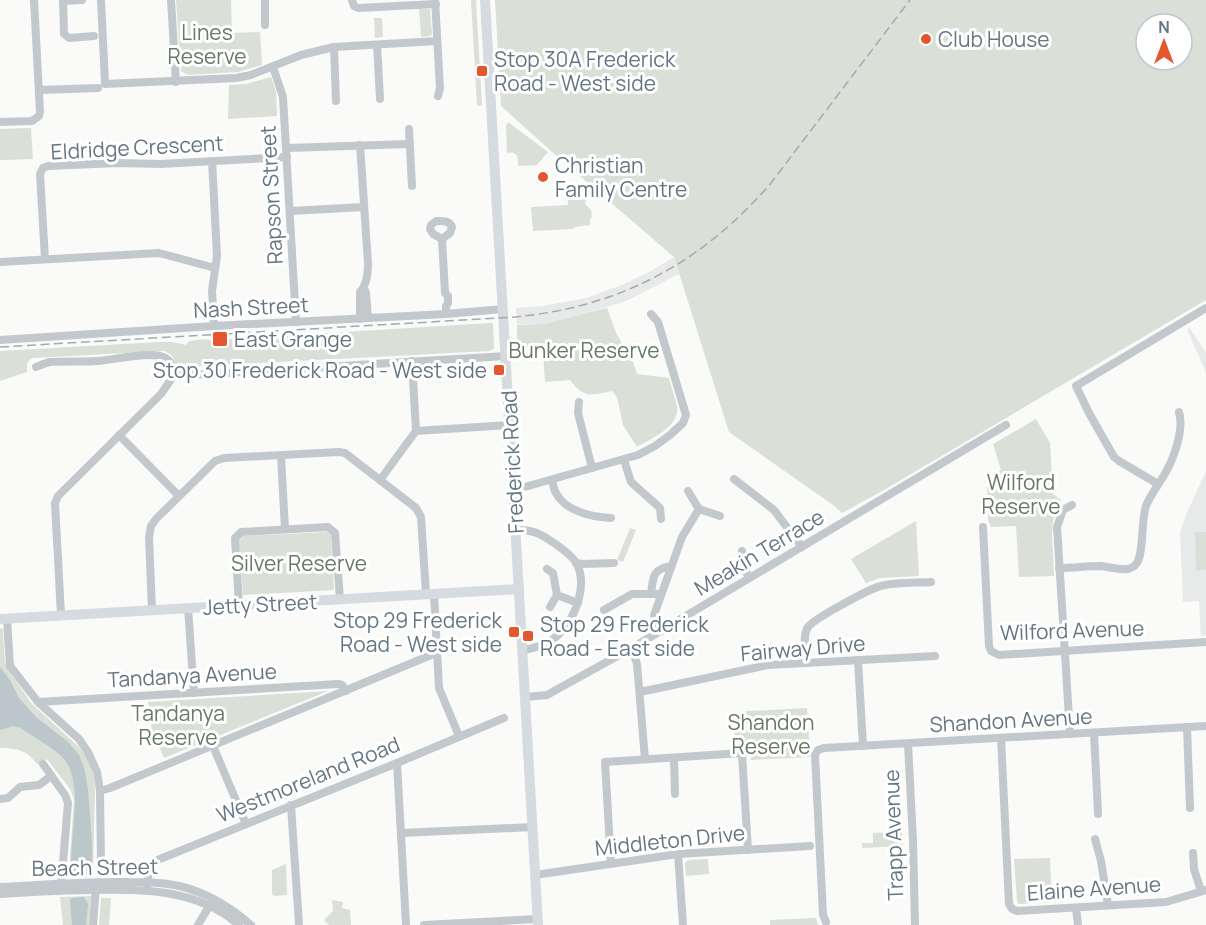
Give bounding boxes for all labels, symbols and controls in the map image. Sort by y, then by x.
north arrow [1134,12,1194,72]
text: N [1158,16,1170,38]
park label: Lines Reserve [168,18,246,70]
place label: Club House [938,25,1050,53]
marker: Club House [919,32,933,46]
place label: Stop 30A Frederick Road - West side [494,45,676,97]
marker: Stop 30A Frederick Road - West side [475,64,489,78]
street label: Rapson Street [253,125,289,265]
street label: Eldridge Crescent [50,128,224,166]
place label: Christian Family Centre [555,151,687,203]
marker: Christian Family Centre [536,170,550,184]
street label: Nash Street [193,290,309,324]
place label: East Grange [234,325,352,353]
marker: East Grange [211,330,229,348]
park label: Bunker Reserve [509,336,659,364]
place label: Stop 30 Frederick Road - West side [153,356,487,384]
marker: Stop 30 Frederick Road - West side [492,363,506,377]
street label: Frederick Road [494,390,530,534]
park label: Wilford Reserve [982,468,1060,520]
street label: Meakin Terrace [689,502,829,602]
park label: Silver Reserve [231,549,367,577]
street label: Jetty Street [202,587,318,621]
place label: Stop 29 Frederick Road - West side [333,606,503,658]
place label: Stop 29 Frederick Road - East side [540,610,709,662]
street label: Wilford Avenue [999,613,1145,647]
marker: Stop 29 Frederick Road - West side [507,625,521,639]
marker: Stop 29 Frederick Road - East side [521,629,535,643]
street label: Fairway Drive [739,629,867,667]
street label: Tandanya Avenue [107,657,277,693]
park label: Tandanya Reserve [131,699,225,751]
street label: Shandon Avenue [929,702,1093,738]
park label: Shandon Reserve [728,708,814,760]
street label: Westmoreland Road [212,729,404,829]
street label: Trapp Avenue [877,769,909,901]
street label: Middleton Drive [594,818,746,862]
street label: Beach Street [31,852,159,882]
street label: Elaine Avenue [1026,869,1162,907]

